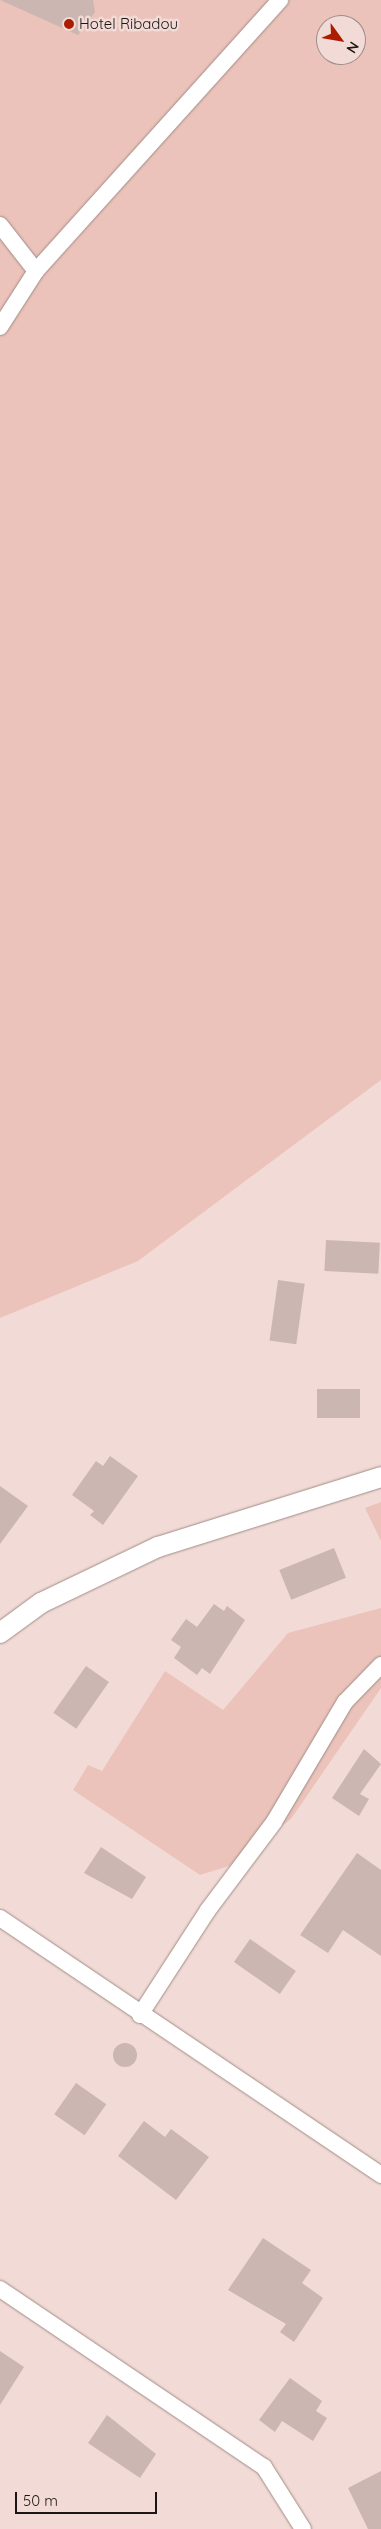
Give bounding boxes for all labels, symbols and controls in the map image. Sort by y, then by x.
place label: Hotel Ribadou [79,15,178,33]
north arrow [316,15,366,65]
marker: Hotel Ribadou [63,18,75,30]
text: N [343,38,363,57]
scale bar [18,2482,160,2514]
text: 50 m [23,2491,58,2510]

